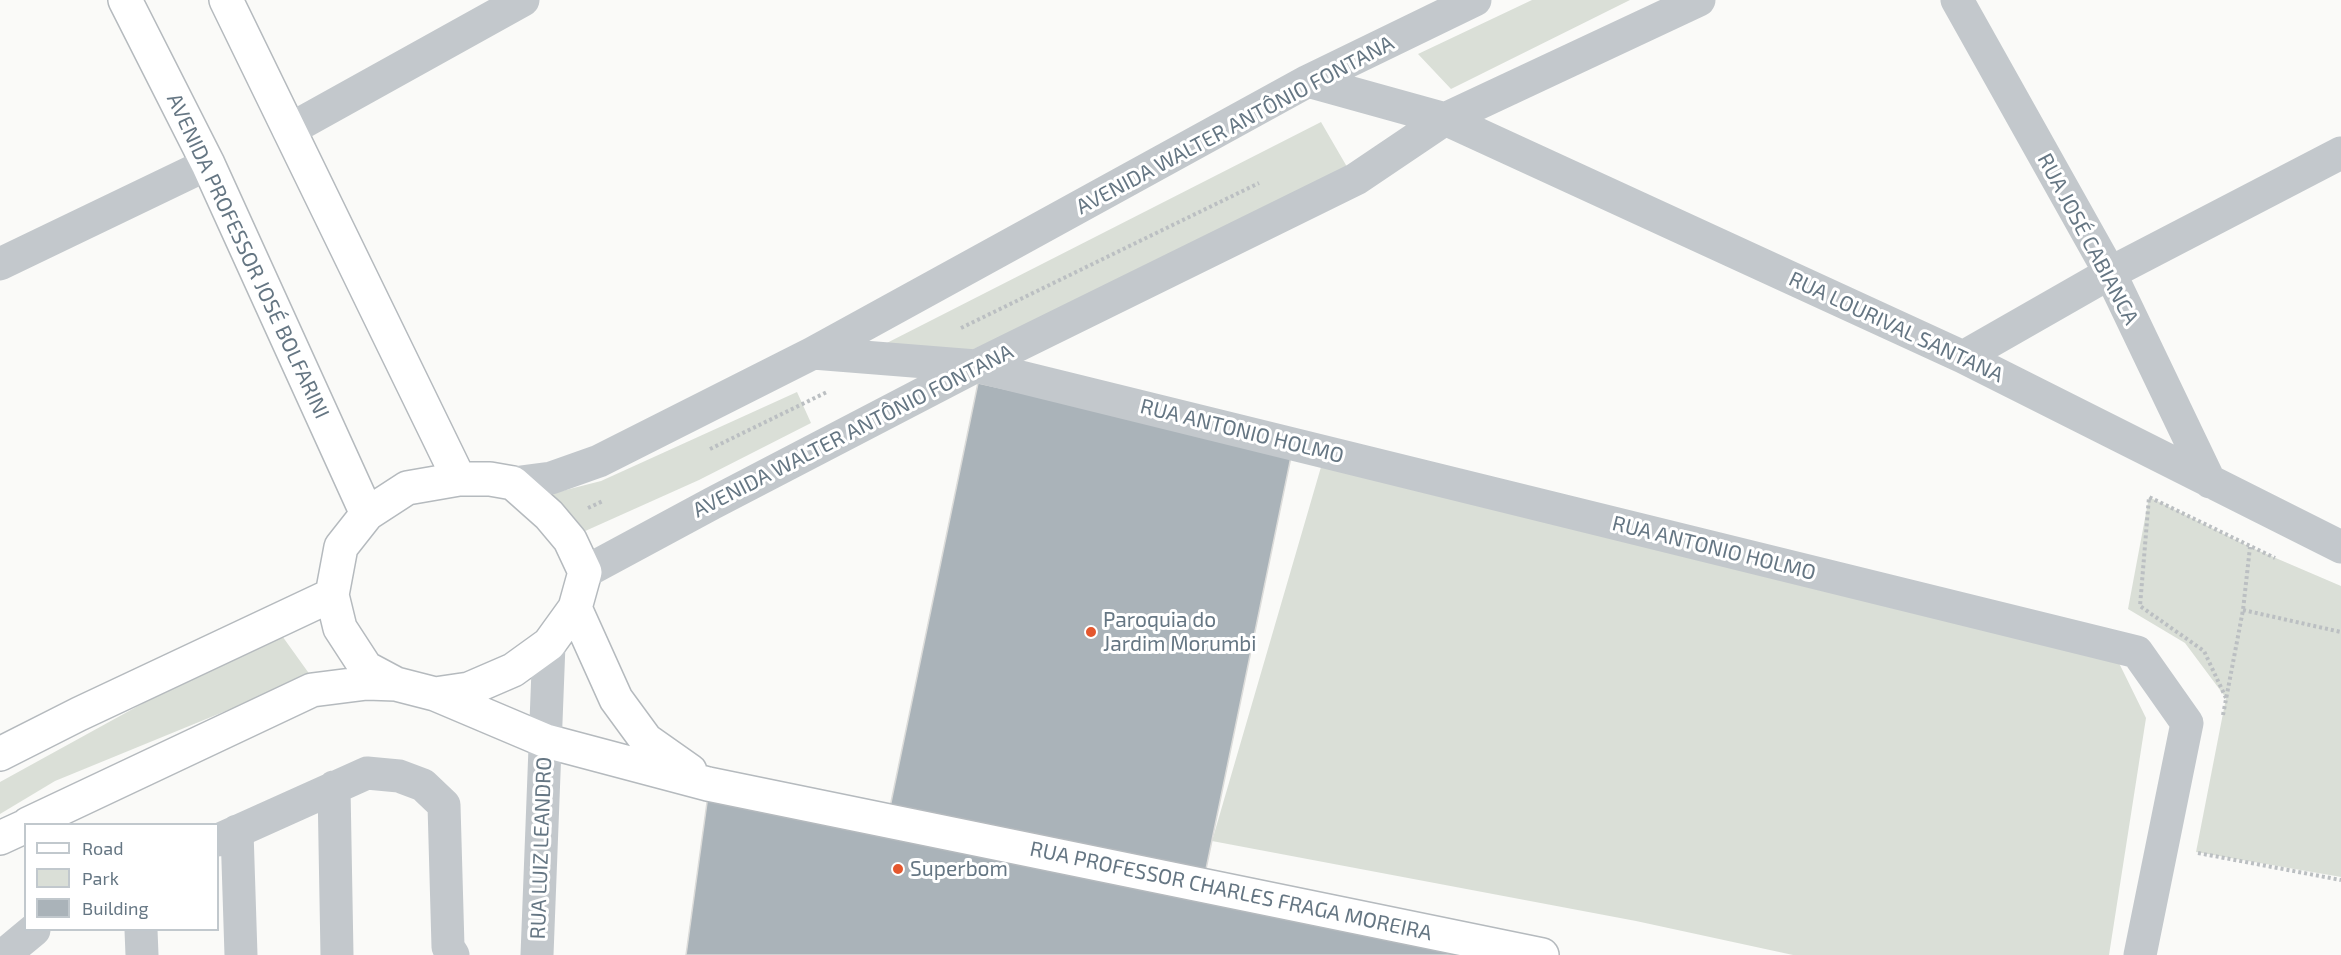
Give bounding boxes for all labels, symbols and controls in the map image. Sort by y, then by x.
street label: AVENIDA WALTER ANTÔNIO FONTANA [1072,30,1398,220]
street label: AVENIDA PROFESSOR JOSÉ BOLFARINI [161,89,335,423]
street label: RUA JOSÉ CABIANCA [2032,149,2144,329]
street label: RUA LOURIVAL SANTANA [1785,266,2007,388]
street label: AVENIDA WALTER ANTÔNIO FONTANA [689,339,1017,523]
street label: RUA ANTONIO HOLMO [1138,394,1346,468]
street label: RUA ANTONIO HOLMO [1610,511,1818,585]
place label: Paroquia do Jardim Morumbi [1103,607,1257,657]
marker: Paroquia do Jardim Morumbi [1084,625,1098,639]
street label: RUA LUIZ LEANDRO [525,756,557,940]
legend [24,823,219,931]
street label: RUA PROFESSOR CHARLES FRAGA MOREIRA [1028,836,1434,946]
text: Road [82,837,123,859]
place label: Superbom [910,856,1008,882]
marker: Superbom [891,862,905,876]
text: Park [82,867,119,889]
text: Building [82,897,149,919]

